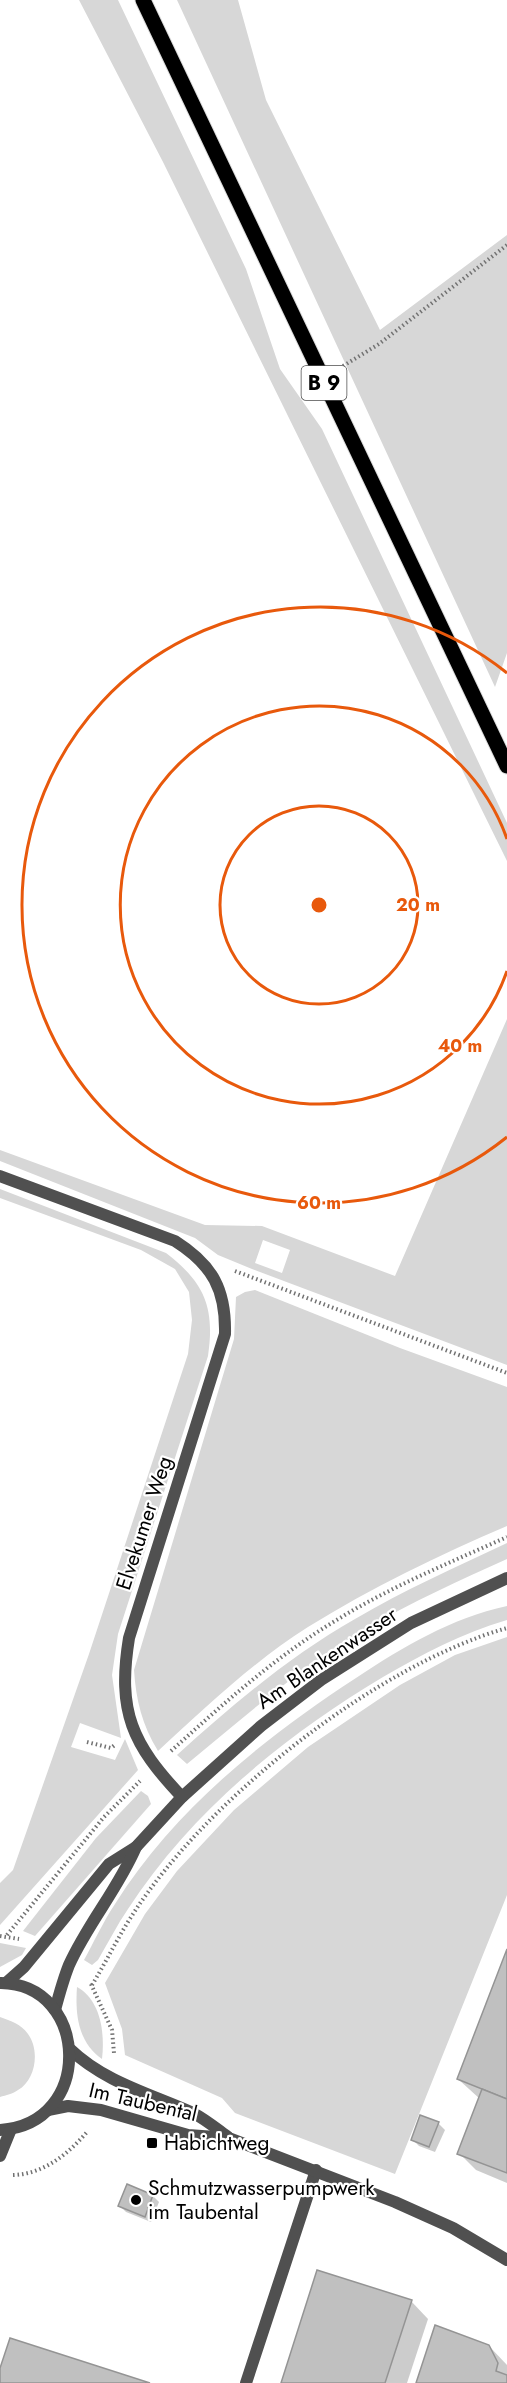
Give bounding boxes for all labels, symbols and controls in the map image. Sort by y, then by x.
road number: B 9 [302,366,346,400]
text: 20 m [396,892,440,918]
centre of rings [309,895,329,915]
text: 40 m [438,1033,482,1059]
text: 60 m [297,1190,341,1216]
street label: Elvekumer Weg [108,1452,180,1594]
street label: Am Blankenwasser [251,1599,404,1716]
street label: Im Taubental [86,2075,200,2129]
place label: Habichtweg [164,2128,269,2158]
marker: Habichtweg [145,2136,159,2150]
place label: Schmutzwasserpumpwerk im Taubental [148,2173,375,2227]
marker: Schmutzwasserpumpwerk im Taubental [129,2193,143,2207]

